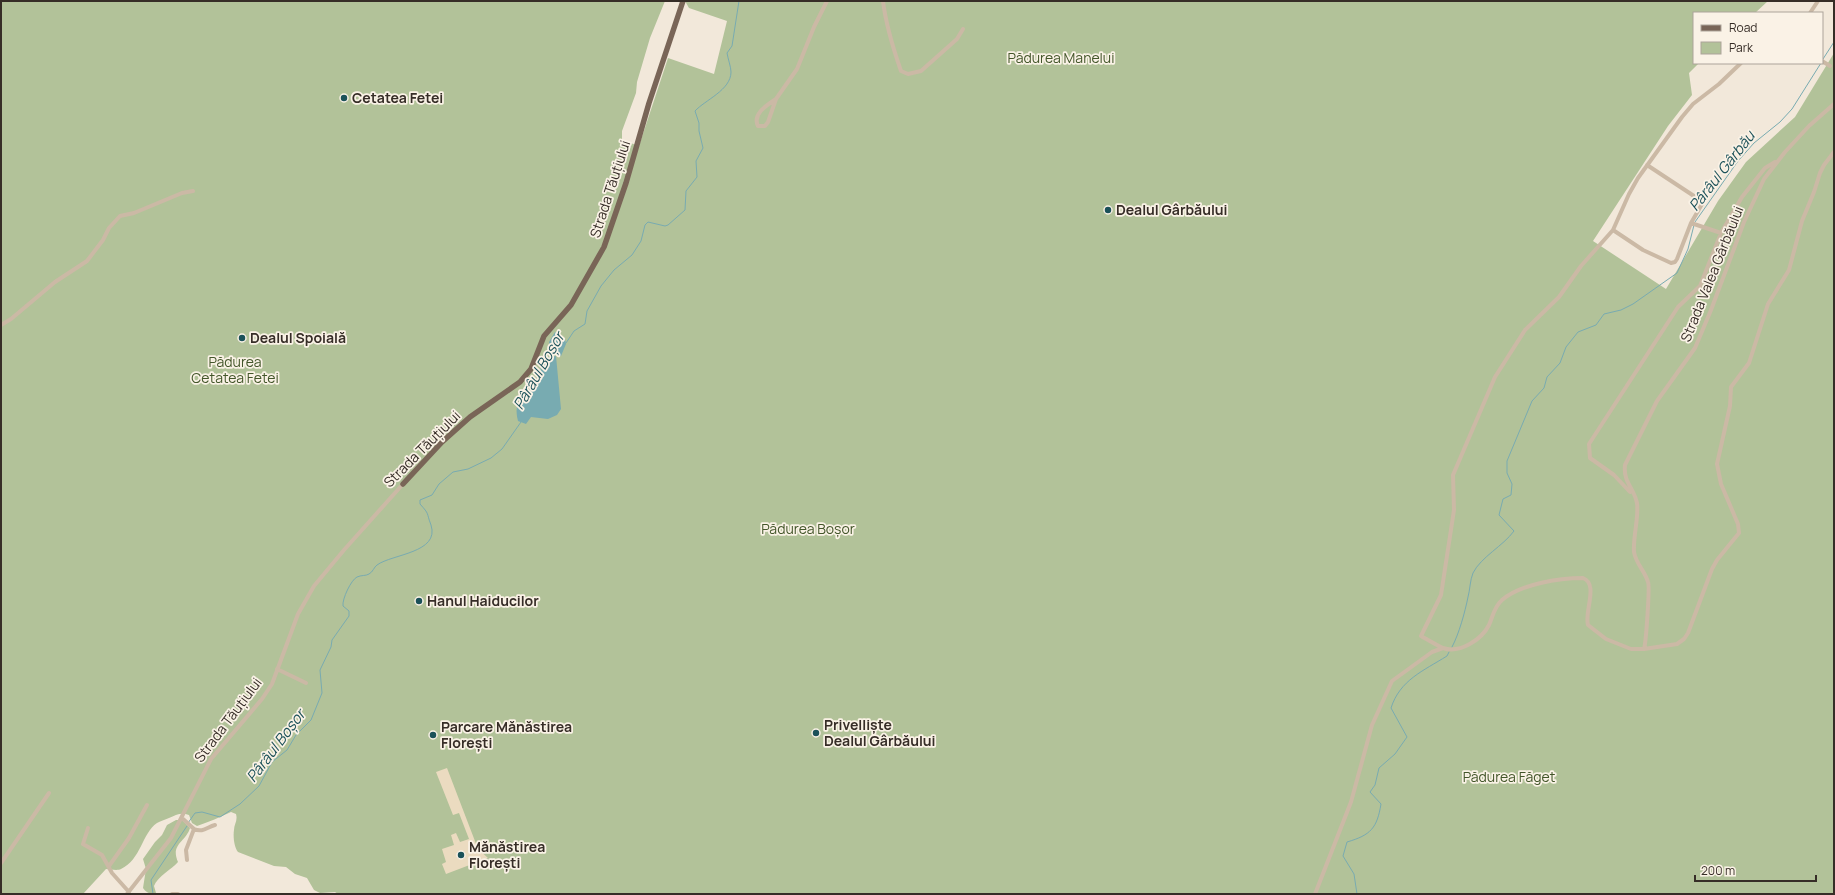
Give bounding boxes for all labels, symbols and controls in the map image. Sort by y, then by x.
legend [1693,12,1823,64]
text: Road [1729,19,1757,36]
text: Park [1729,39,1754,56]
park label: Pădurea Manelui [1008,48,1114,67]
place label: Cetatea Fetei [352,88,443,107]
marker: Cetatea Fetei [339,93,349,103]
water label: Pârâul Gârbău [1684,125,1760,215]
street label: Strada Tăuțiului [585,138,634,240]
place label: Dealul Gârbăului [1116,200,1228,219]
street label: Strada Valea Gârbăului [1676,203,1748,345]
marker: Dealul Gârbăului [1103,205,1113,215]
water label: Pârâul Boșor [508,326,570,413]
place label: Dealul Spoială [250,328,346,347]
marker: Dealul Spoială [237,333,247,343]
park label: Pădurea Cetatea Fetei [191,352,279,387]
street label: Strada Tăuțiului [379,406,464,491]
park label: Pădurea Boșor [761,519,855,538]
place label: Hanul Haiducilor [427,591,539,610]
marker: Hanul Haiducilor [414,596,424,606]
street label: Strada Tăuțiului [190,674,266,766]
water label: Pârâul Boșor [241,703,311,786]
place label: Privelliște Dealul Gârbăului [824,715,936,750]
place label: Parcare Mănăstirea Florești [441,717,572,752]
marker: Privelliște Dealul Gârbăului [811,728,821,738]
marker: Parcare Mănăstirea Florești [428,730,438,740]
park label: Pădurea Făget [1463,767,1556,786]
place label: Mănăstirea Florești [469,837,545,872]
marker: Mănăstirea Florești [456,850,466,860]
scale bar [1695,857,1816,883]
text: 200 m [1701,862,1735,879]

